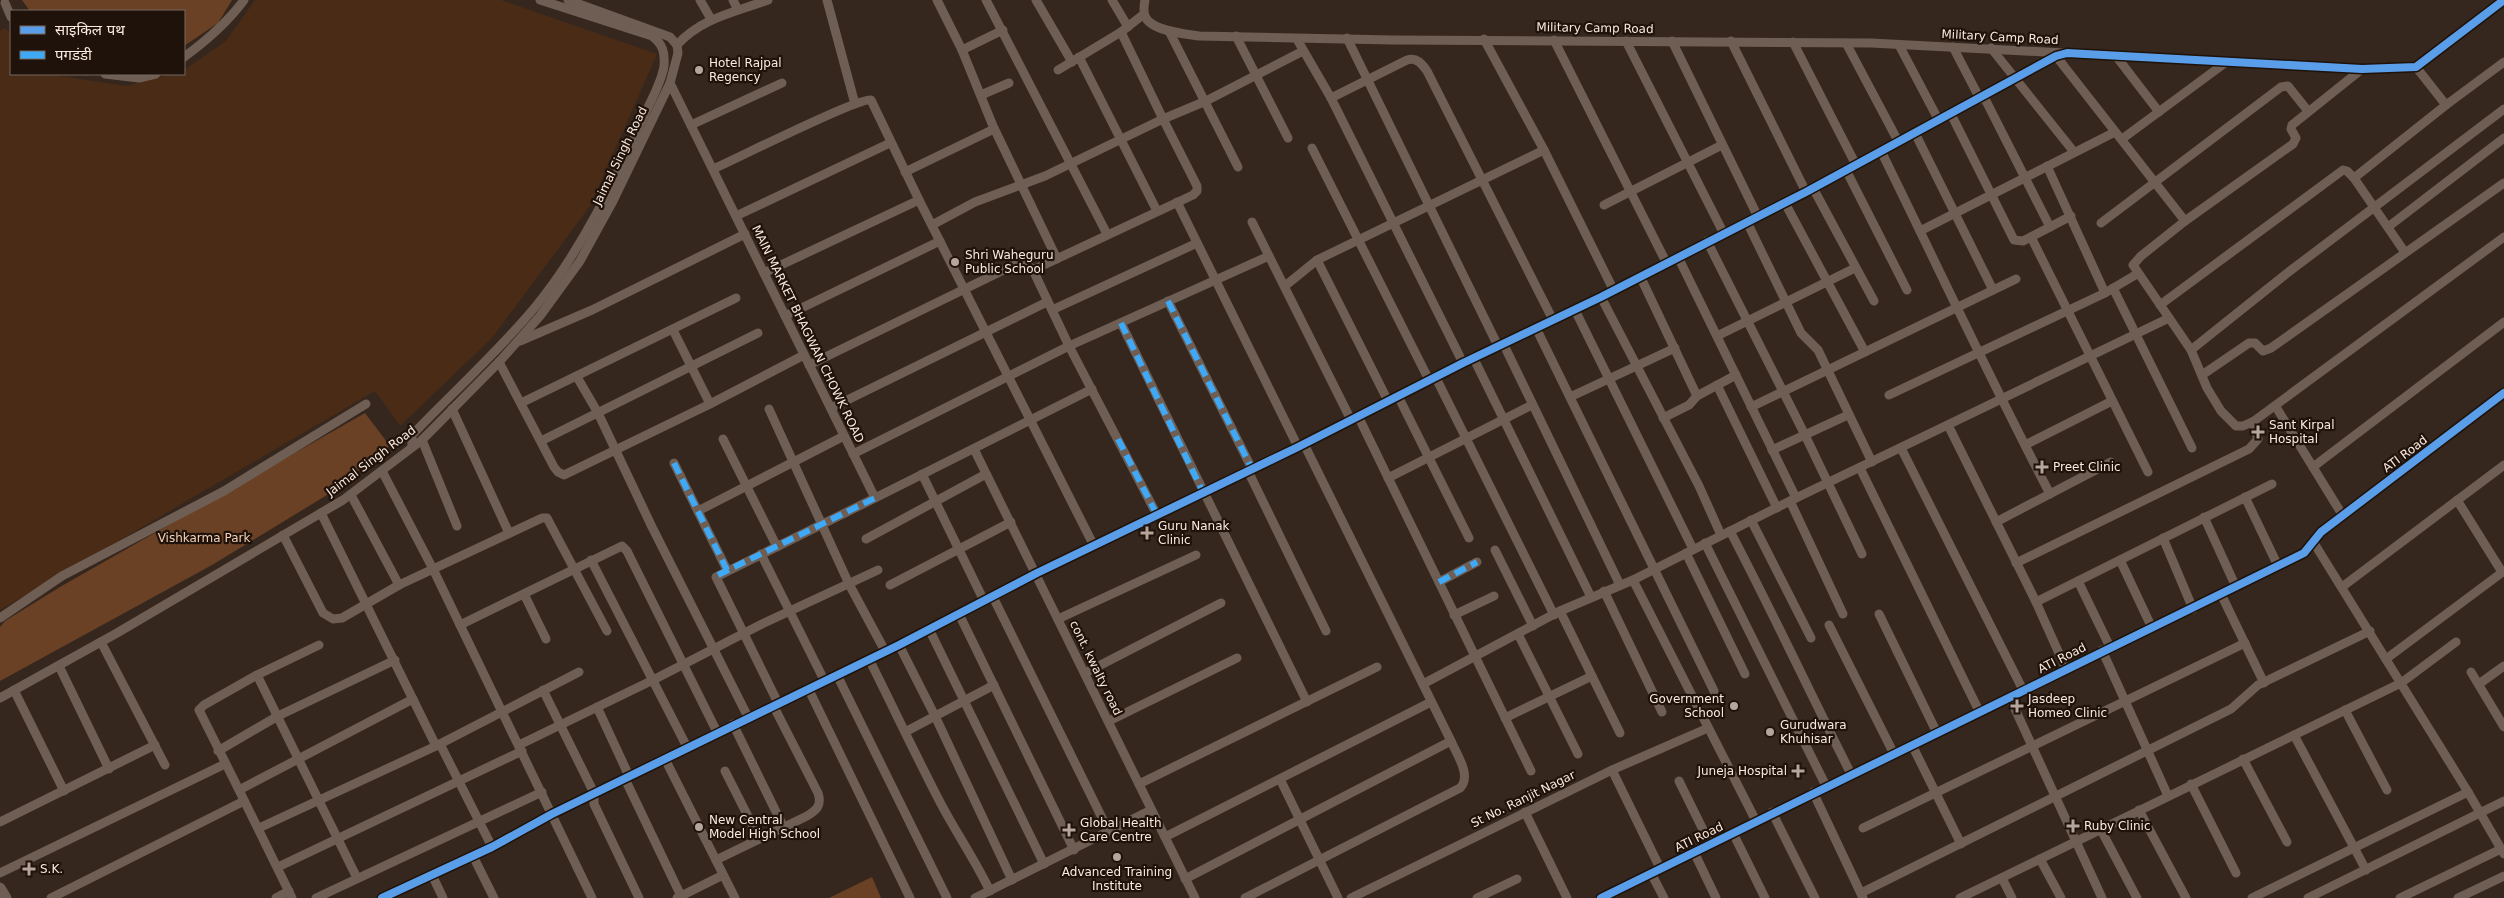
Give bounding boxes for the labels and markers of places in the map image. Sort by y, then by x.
place label: Hotel Rajpal Regency [709,56,782,84]
marker: Hotel Rajpal Regency [693,64,705,76]
place label: Shri Waheguru Public School [965,248,1054,276]
marker: Shri Waheguru Public School [949,256,961,268]
place label: Sant Kirpal Hospital [2269,418,2335,446]
marker: Sant Kirpal Hospital [2251,425,2265,439]
marker: Preet Clinic [2035,460,2049,474]
place label: Preet Clinic [2053,460,2121,474]
place label: Guru Nanak Clinic [1158,519,1230,547]
marker: Guru Nanak Clinic [1140,526,1154,540]
place label: Government School [1649,692,1724,720]
place label: Jasdeep Homeo Clinic [2027,692,2107,720]
marker: Jasdeep Homeo Clinic [2010,699,2024,713]
marker: Government School [1728,700,1740,712]
place label: Gurudwara Khuhisar [1780,718,1847,746]
marker: Gurudwara Khuhisar [1764,726,1776,738]
place label: Juneja Hospital [1696,764,1787,778]
marker: Juneja Hospital [1791,764,1805,778]
place label: New Central Model High School [709,813,820,841]
place label: Global Health Care Centre [1080,816,1162,844]
marker: Ruby Clinic [2066,819,2080,833]
place label: Ruby Clinic [2084,819,2151,833]
marker: New Central Model High School [693,821,705,833]
marker: Global Health Care Centre [1062,823,1076,837]
marker: Advanced Training Institute [1111,851,1123,863]
marker: S.K. [22,862,36,876]
place label: S.K. [40,862,63,876]
place label: Advanced Training Institute [1062,865,1172,893]

